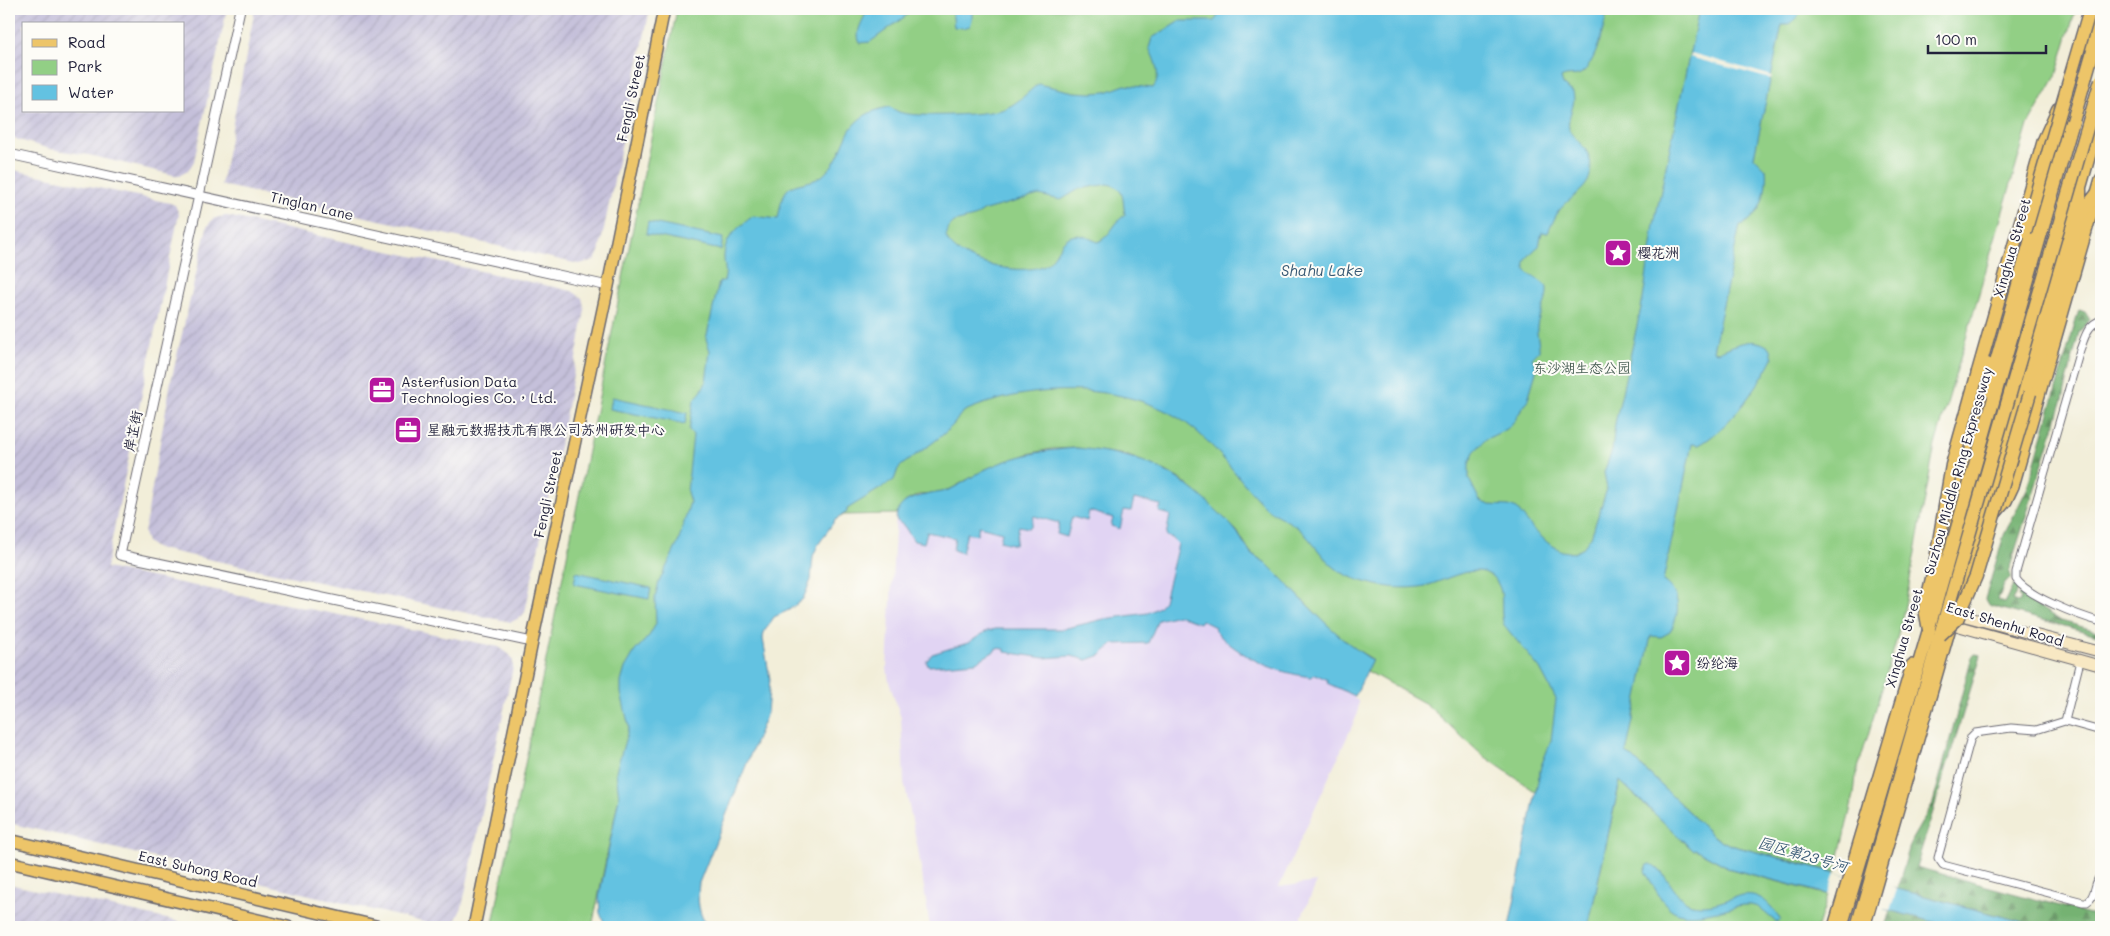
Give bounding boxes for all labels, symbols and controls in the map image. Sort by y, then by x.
legend [22,22,185,112]
scale bar [1928,22,2045,54]
text: 100 m [1935,29,1977,49]
text: Road [68,32,105,52]
street label: Fengli Street [612,52,649,144]
text: Park [68,56,102,76]
text: Water [68,82,114,102]
street label: Tinglan Lane [269,187,356,224]
street label: Xinghua Street [1988,196,2035,300]
place icon: 樱花洲 [1603,238,1633,268]
place label: 樱花洲 [1637,243,1679,262]
water label: Shahu Lake [1281,260,1363,280]
park label: 东沙湖生态公园 [1533,358,1631,377]
street label: Suzhou Middle Ring Expressway [1919,365,1996,577]
place label: Asterfusion Data Technologies Co.，Ltd. [401,372,557,407]
office icon: Asterfusion Data Technologies Co.，Ltd. [367,375,397,405]
street label: 岸芷街 [119,408,146,453]
office icon: 星融元数据技术有限公司苏州研发中心 [393,415,423,445]
place label: 星融元数据技术有限公司苏州研发中心 [427,420,665,439]
street label: Fengli Street [529,448,566,540]
street label: Xinghua Street [1880,586,1927,690]
street label: East Shenhu Road [1944,597,2066,650]
place icon: 纷纶海 [1662,648,1692,678]
place label: 纷纶海 [1696,653,1738,672]
water label: 园区第23号河 [1756,832,1853,877]
street label: East Suhong Road [137,846,259,891]

